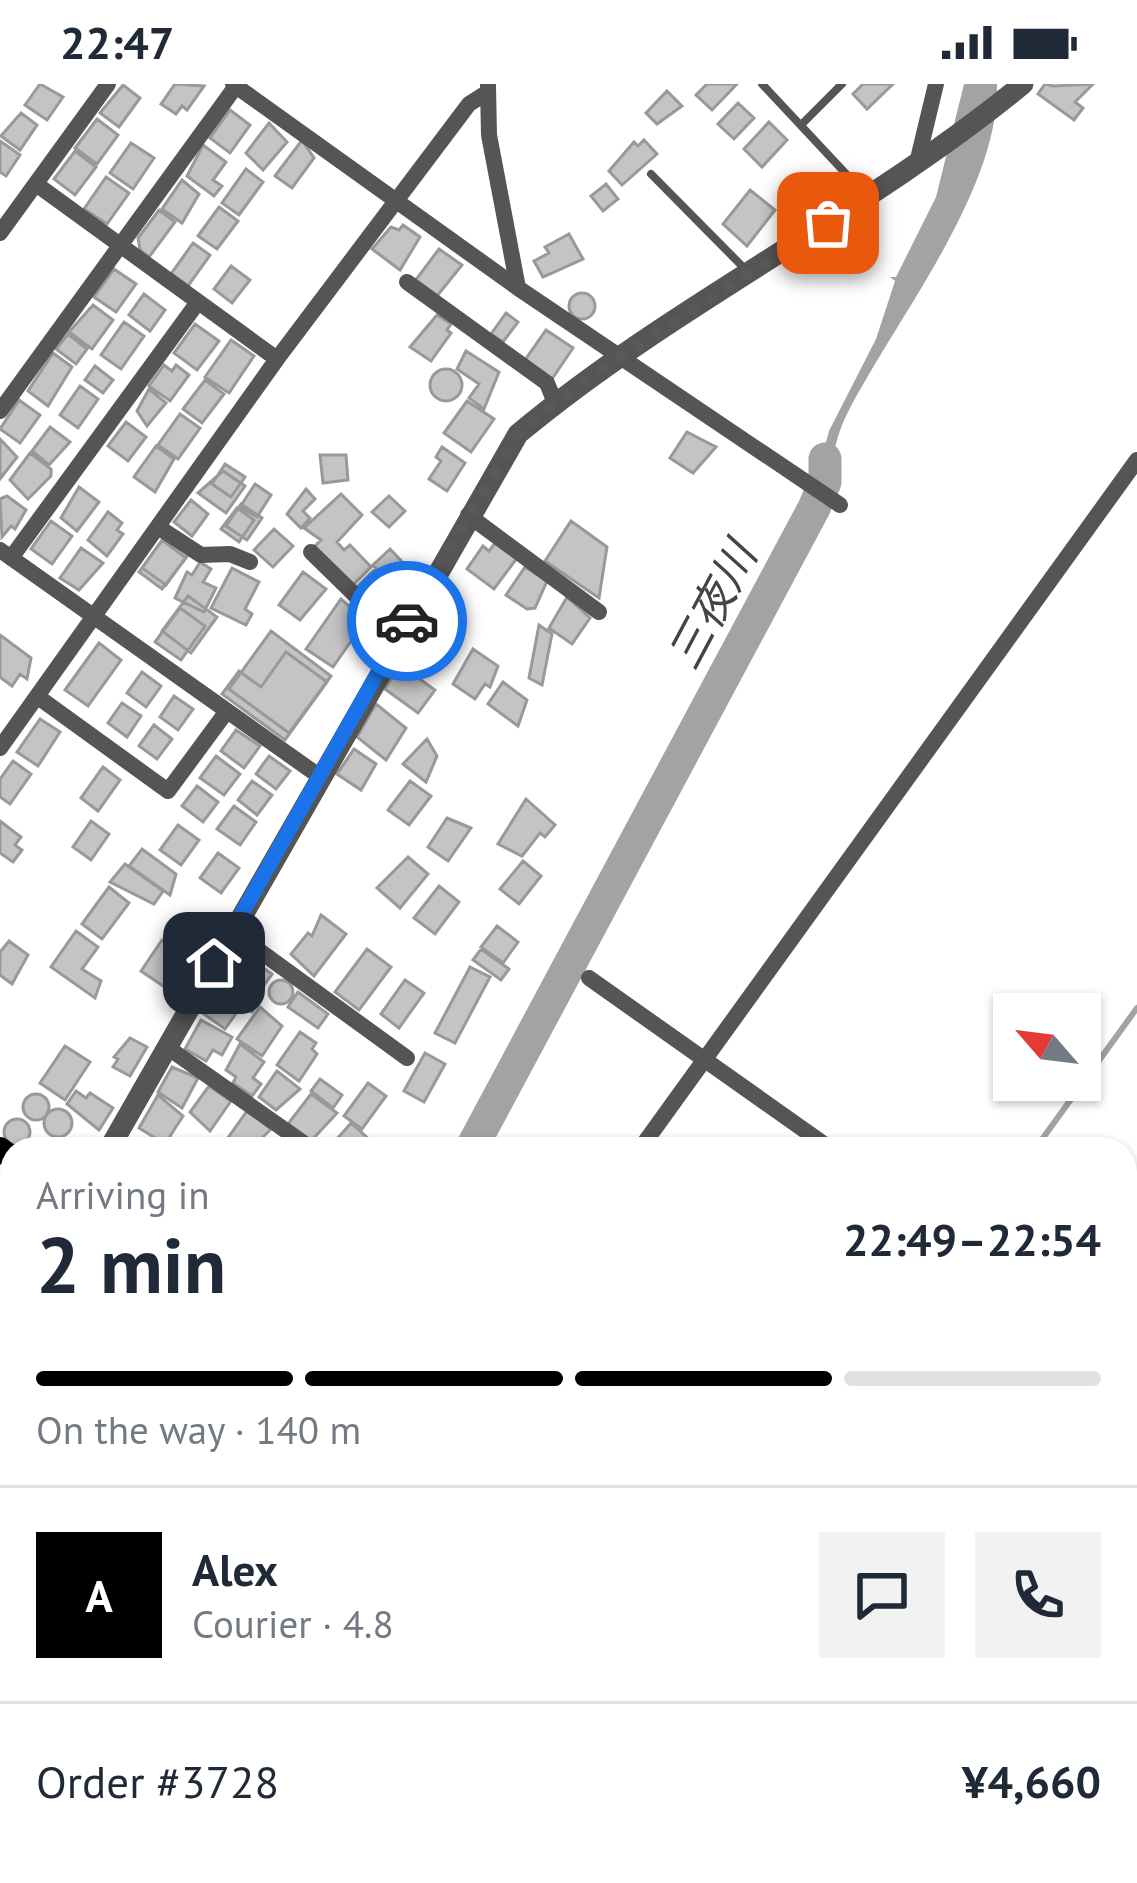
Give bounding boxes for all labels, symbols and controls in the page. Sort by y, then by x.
text: 22:47 [60,13,174,71]
pin [777,172,879,274]
icon: bag [795,190,861,256]
water label: 三夜川 [654,528,770,678]
courier [347,561,467,681]
icon: car [374,588,440,654]
pin [163,912,265,1014]
icon: home [181,930,247,996]
north arrow [993,993,1101,1101]
map controls [993,993,1101,1101]
text: Arriving in [36,1169,210,1220]
text: 22:49–22:54 [843,1210,1101,1268]
text: 2 min [36,1214,226,1315]
text: On the way · 140 m [36,1404,361,1455]
button: chat [819,1532,945,1658]
button: phone [975,1532,1101,1658]
text: Alex [192,1540,278,1598]
text: A [85,1566,113,1624]
text: Courier · 4.8 [192,1598,394,1649]
text: Order #3728 [36,1752,279,1810]
text: ¥4,660 [962,1752,1101,1810]

